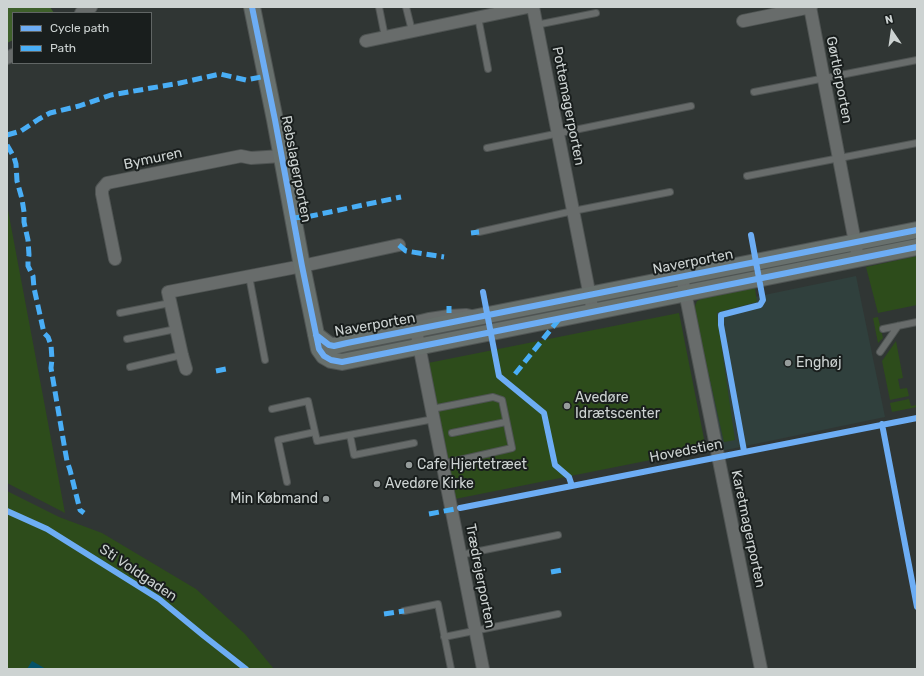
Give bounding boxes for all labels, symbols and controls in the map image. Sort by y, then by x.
legend [12,12,152,64]
north arrow [872,12,912,52]
text: N [884,13,895,27]
text: Cycle path [50,21,109,35]
street label: Gørtlerporten [822,35,856,125]
text: Path [50,41,76,55]
street label: Pottemagerporten [548,45,588,167]
street label: Rebslagerporten [277,114,315,224]
street label: Bymuren [122,145,184,173]
street label: Naverporten [651,246,735,278]
street label: Naverporten [333,310,417,340]
place label: Enghøj [796,355,841,371]
marker: Enghøj [783,358,793,368]
place label: Avedøre Idrætscenter [575,390,660,422]
marker: Avedøre Idrætscenter [562,401,572,411]
street label: Hovedstien [648,436,724,466]
place label: Cafe Hjertetræet [417,457,527,473]
marker: Cafe Hjertetræet [404,460,414,470]
street label: Karetmagerporten [727,469,769,589]
place label: Avedøre Kirke [385,476,474,492]
marker: Avedøre Kirke [372,479,382,489]
place label: Min Købmand [230,491,318,507]
marker: Min Købmand [321,494,331,504]
street label: Trædrejerporten [462,522,498,630]
street label: Sti Voldgaden [96,541,180,605]

